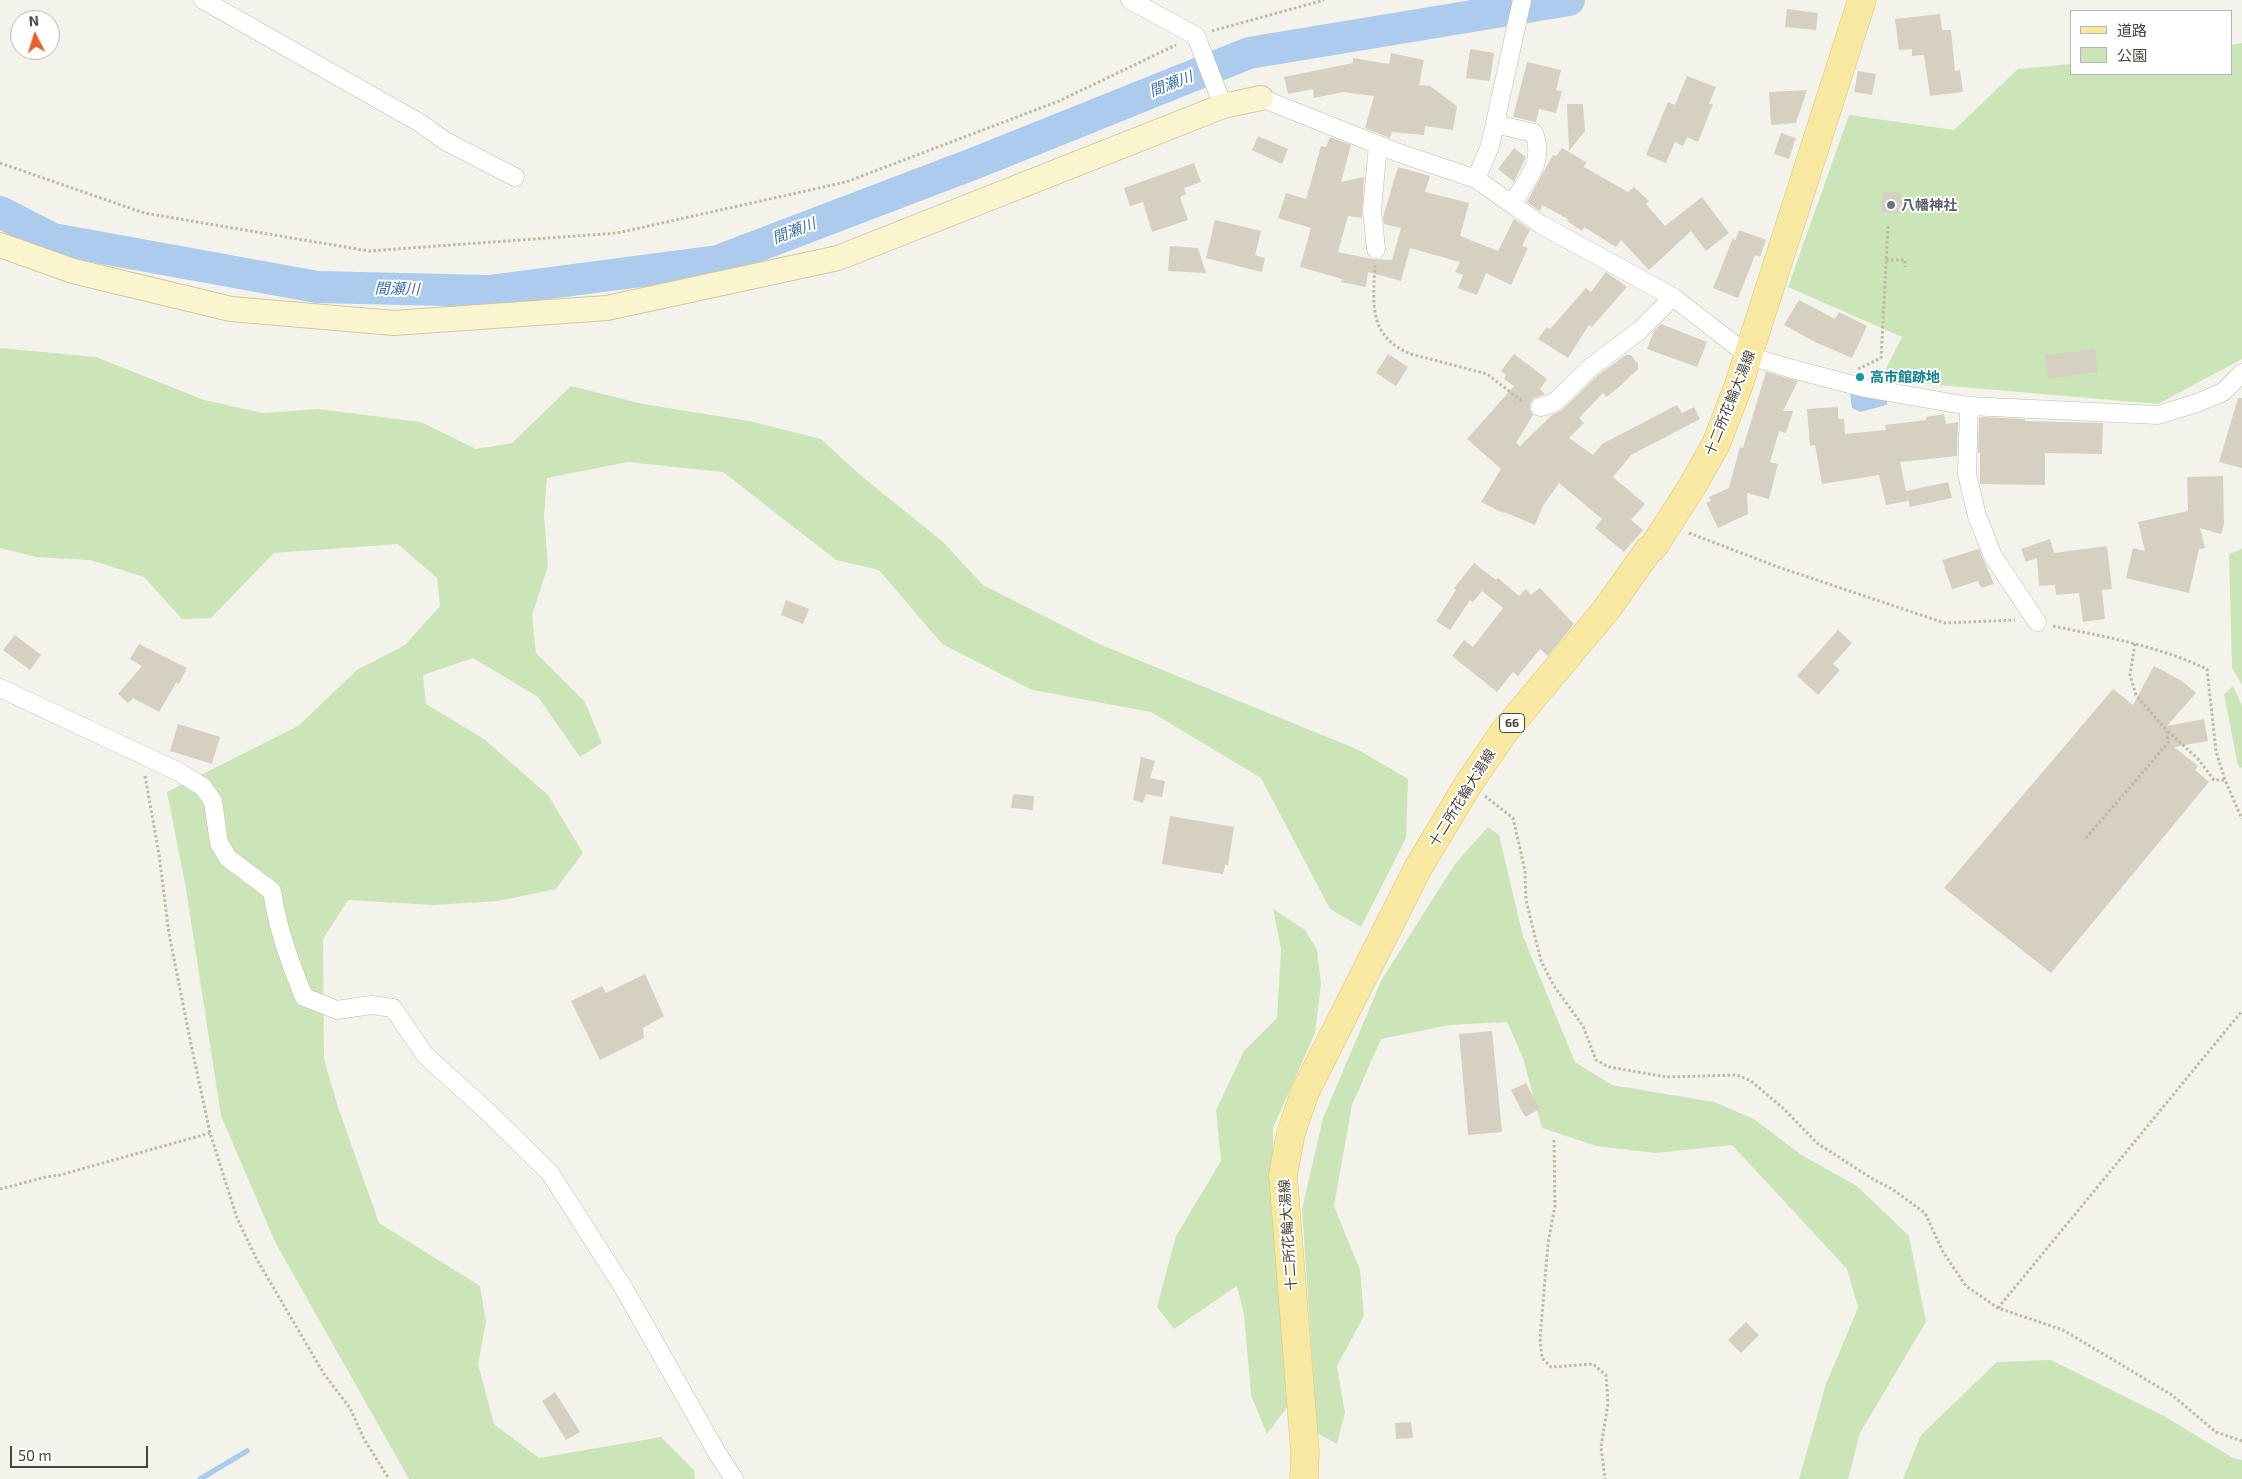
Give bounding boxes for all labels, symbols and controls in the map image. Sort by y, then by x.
north arrow [10,10,60,60]
legend [2070,10,2232,75]
text: N [28,12,40,29]
text: 道路 [2117,21,2147,39]
text: 公園 [2117,46,2147,64]
water label: 間瀬川 [1147,68,1195,100]
place label: 八幡神社 [1901,197,1957,213]
marker: 八幡神社 [1885,199,1897,211]
water label: 間瀬川 [770,215,818,247]
water label: 間瀬川 [374,280,420,298]
street label: 十二所花輪大湯線 [1701,348,1759,458]
place label: 高市館跡地 [1870,369,1940,385]
marker: 高市館跡地 [1854,371,1866,383]
road number: 66 [1500,714,1524,732]
street label: 十二所花輪大湯線 [1425,746,1499,850]
street label: 十二所花輪大湯線 [1276,1179,1300,1291]
scale bar [12,1436,150,1468]
text: 50 m [18,1446,52,1464]

